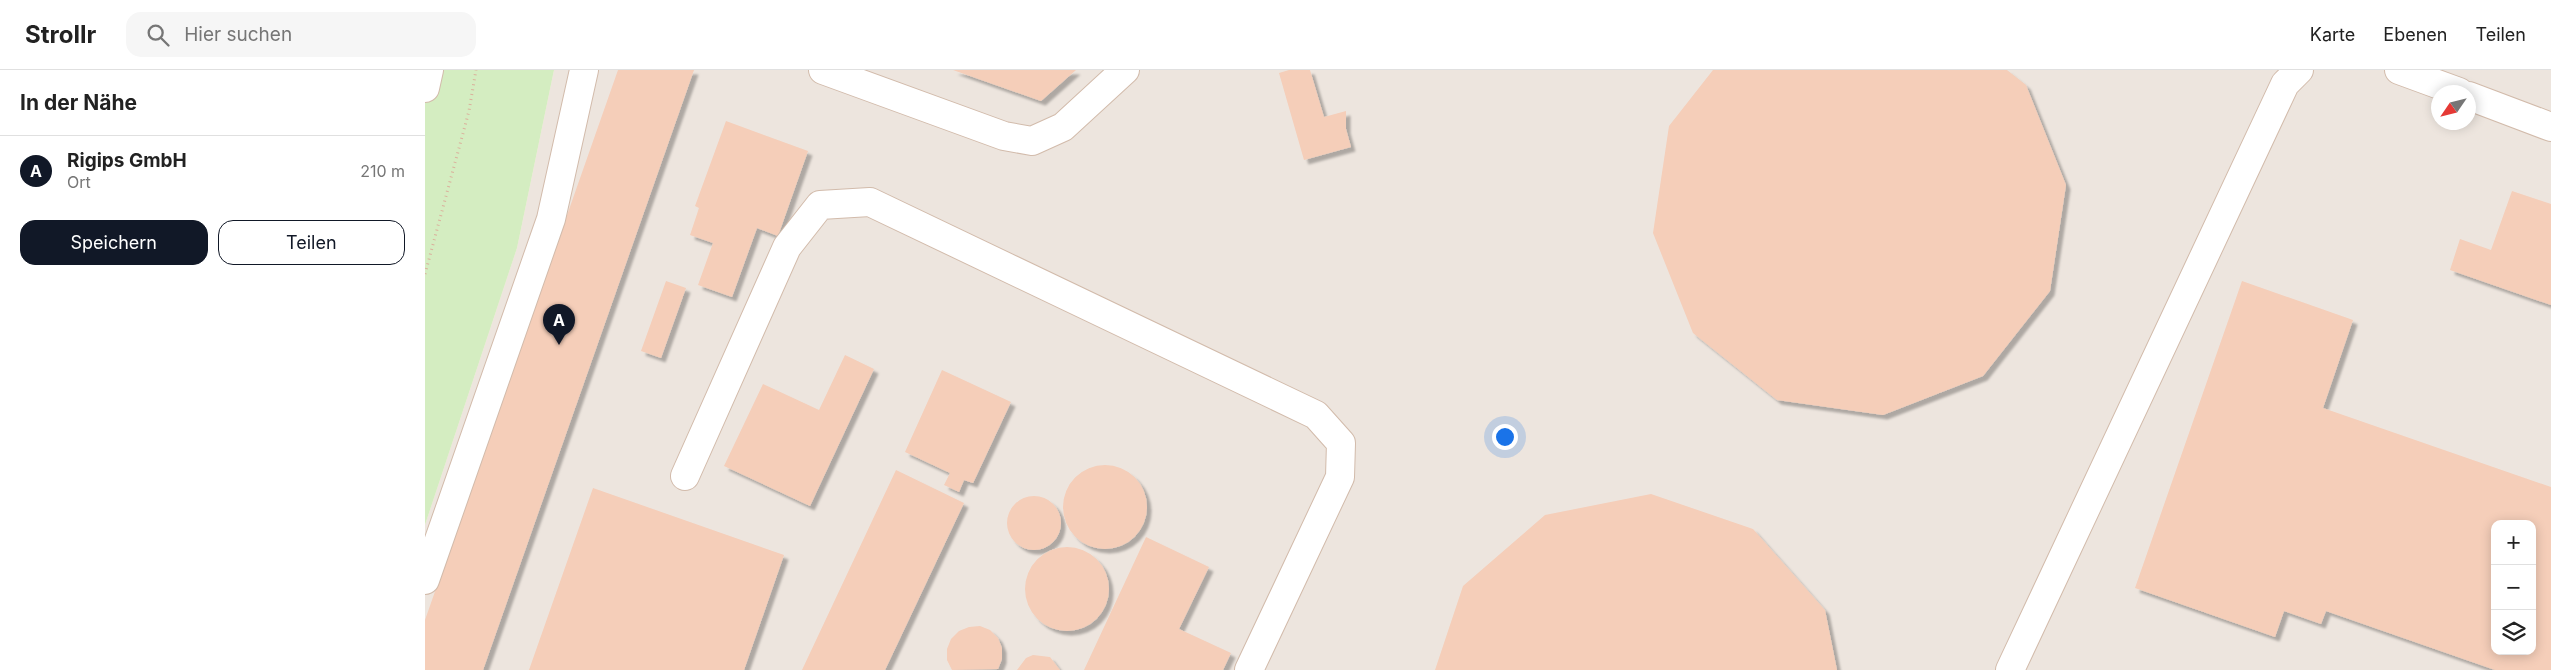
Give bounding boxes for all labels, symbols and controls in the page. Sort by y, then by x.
search box [126,12,476,57]
text: Strollr [25,20,96,49]
icon: search [144,21,172,49]
text: Hier suchen [184,23,292,46]
text: Karte [2310,24,2355,45]
text: Ebenen [2383,24,2447,45]
text: Teilen [2475,24,2526,45]
north arrow [2431,85,2476,130]
text: In der Nähe [20,90,137,115]
text: Rigips GmbH [67,149,187,172]
text: A [30,161,42,181]
text: 210 m [360,161,405,181]
text: Ort [67,172,91,192]
button: Speichern [20,220,208,265]
button: Teilen [218,220,405,265]
pin: A [543,304,575,345]
your location [1492,424,1518,450]
map controls [2491,520,2536,655]
button: + [2491,520,2536,565]
button: − [2491,565,2536,610]
button: layers [2491,610,2536,655]

